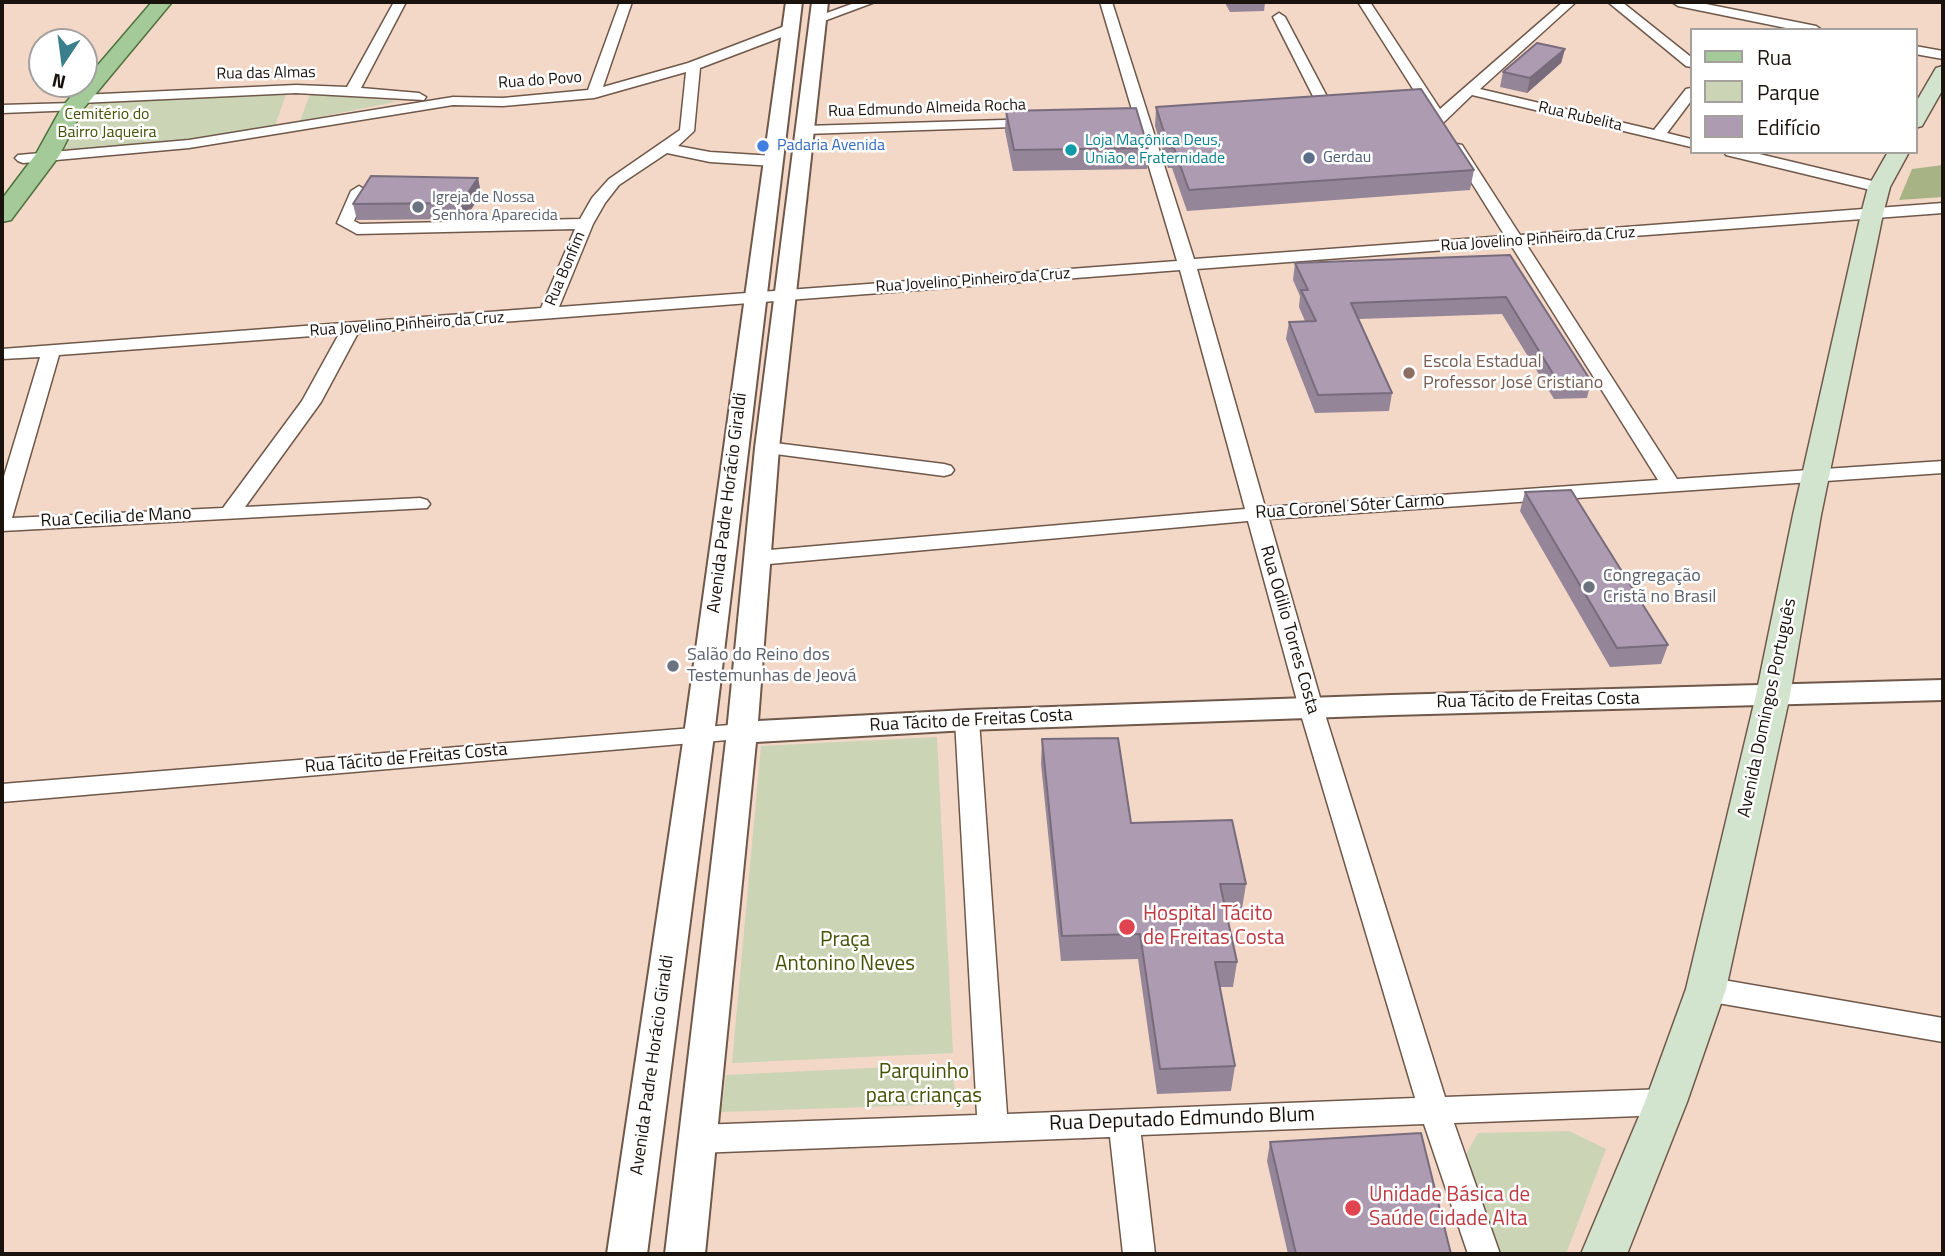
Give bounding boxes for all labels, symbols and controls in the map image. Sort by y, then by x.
north arrow [28,28,98,98]
legend [1689,28,1917,154]
text: Rua [1757,41,1792,73]
street label: Rua das Almas [216,64,316,84]
text: N [49,66,68,98]
street label: Rua do Povo [497,68,583,94]
text: Parque [1757,76,1820,108]
street label: Rua Edmundo Almeida Rocha [828,96,1026,122]
street label: Rua Rubelita [1536,98,1624,136]
park label: Cemitério do Bairro Jaqueira [58,105,156,143]
text: Edifício [1757,111,1821,143]
place label: Loja Maçônica Deus, União e Fraternidade [1085,131,1225,169]
place label: Padaria Avenida [777,136,885,156]
marker: Padaria Avenida [755,138,771,154]
marker: Loja Maçônica Deus, União e Fraternidade [1063,142,1079,158]
place label: Gerdau [1323,148,1371,168]
marker: Gerdau [1301,150,1317,166]
place label: Igreja de Nossa Senhora Aparecida [432,188,558,226]
marker: Igreja de Nossa Senhora Aparecida [410,199,426,215]
street label: Rua Jovelino Pinheiro da Cruz [1440,224,1636,256]
street label: Rua Bonfim [542,229,590,309]
street label: Rua Jovelino Pinheiro da Cruz [875,265,1071,297]
street label: Rua Jovelino Pinheiro da Cruz [309,309,505,341]
place label: Escola Estadual Professor José Cristiano [1423,352,1603,394]
marker: Escola Estadual Professor José Cristiano [1401,365,1417,381]
street label: Avenida Padre Horácio Giraldi [704,391,752,615]
street label: Rua Coronel Sóter Carmo [1255,490,1445,524]
street label: Rua Cecilia de Mano [40,503,192,533]
street label: Rua Odilio Torres Costa [1255,543,1323,717]
place label: Congregação Cristã no Brasil [1603,566,1716,608]
marker: Congregação Cristã no Brasil [1581,579,1597,595]
street label: Avenida Domingos Português [1734,596,1802,820]
place label: Salão do Reino dos Testemunhas de Jeová [687,645,857,688]
marker: Salão do Reino dos Testemunhas de Jeová [665,658,681,674]
street label: Rua Tácito de Freitas Costa [1436,688,1640,714]
street label: Rua Tácito de Freitas Costa [869,705,1073,737]
street label: Rua Tácito de Freitas Costa [304,739,508,779]
place label: Hospital Tácito de Freitas Costa [1143,902,1284,952]
marker: Hospital Tácito de Freitas Costa [1117,917,1137,937]
park label: Praça Antonino Neves [775,928,915,978]
street label: Avenida Padre Horácio Giraldi [627,953,679,1177]
park label: Parquinho para crianças [866,1060,982,1110]
street label: Rua Deputado Edmundo Blum [1049,1103,1315,1137]
place label: Unidade Básica de Saúde Cidade Alta [1369,1183,1530,1233]
marker: Unidade Básica de Saúde Cidade Alta [1343,1198,1363,1218]

